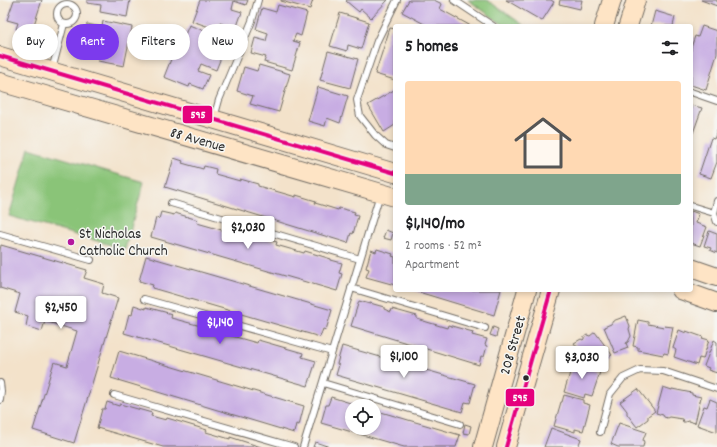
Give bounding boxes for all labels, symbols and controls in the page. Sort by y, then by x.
chip: Buy [12,24,58,60]
chip: Rent [66,24,119,60]
chip: Filters [127,24,190,60]
chip: New [198,24,248,60]
text: 5 homes [405,36,458,60]
icon: filters [659,37,681,59]
line badge: 595 [182,105,213,124]
icon: home [507,107,579,179]
text: 595 [190,108,206,124]
street label: 88 Avenue [167,123,228,159]
text: $1,140/mo [405,213,465,237]
pin: $2,030 [215,216,281,250]
text: $2,030 [231,219,265,238]
place label: St Nicholas Catholic Church [79,224,168,263]
marker: St Nicholas Catholic Church [66,237,76,247]
text: 2 rooms · 52 m² [405,237,482,256]
text: Apartment [405,256,459,275]
pin: $2,450 [28,296,94,330]
text: $2,450 [44,299,78,318]
pin: $1,140 [187,311,253,345]
street label: 208 Street [495,313,533,378]
text: $1,140 [206,314,234,333]
pin: $1,100 [371,345,437,379]
pin: $3,030 [549,346,615,380]
text: $1,100 [390,348,418,367]
text: $3,030 [565,349,599,368]
unlabelled marker [521,373,531,383]
line badge: 595 [505,388,535,407]
text: 595 [512,391,528,407]
map controls [345,399,381,435]
button: locate [345,399,381,435]

